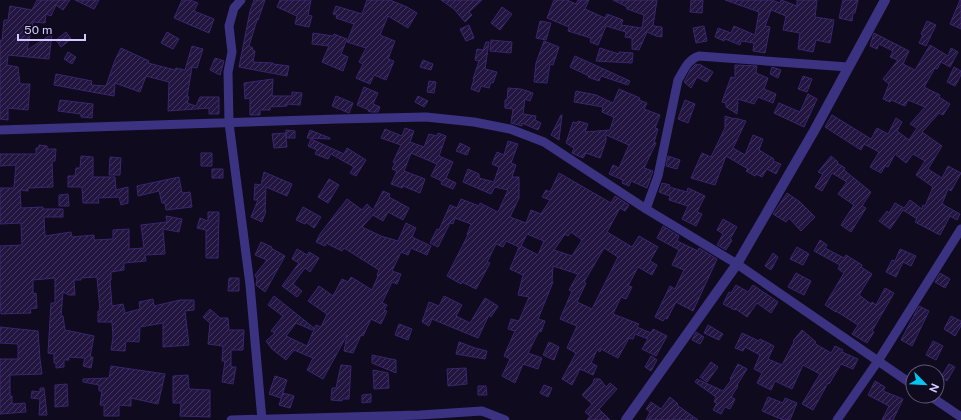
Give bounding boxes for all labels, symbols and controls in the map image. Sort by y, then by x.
scale bar [18,16,85,42]
text: 50 m [24,23,52,37]
north arrow [905,364,945,404]
text: N [927,382,941,394]

